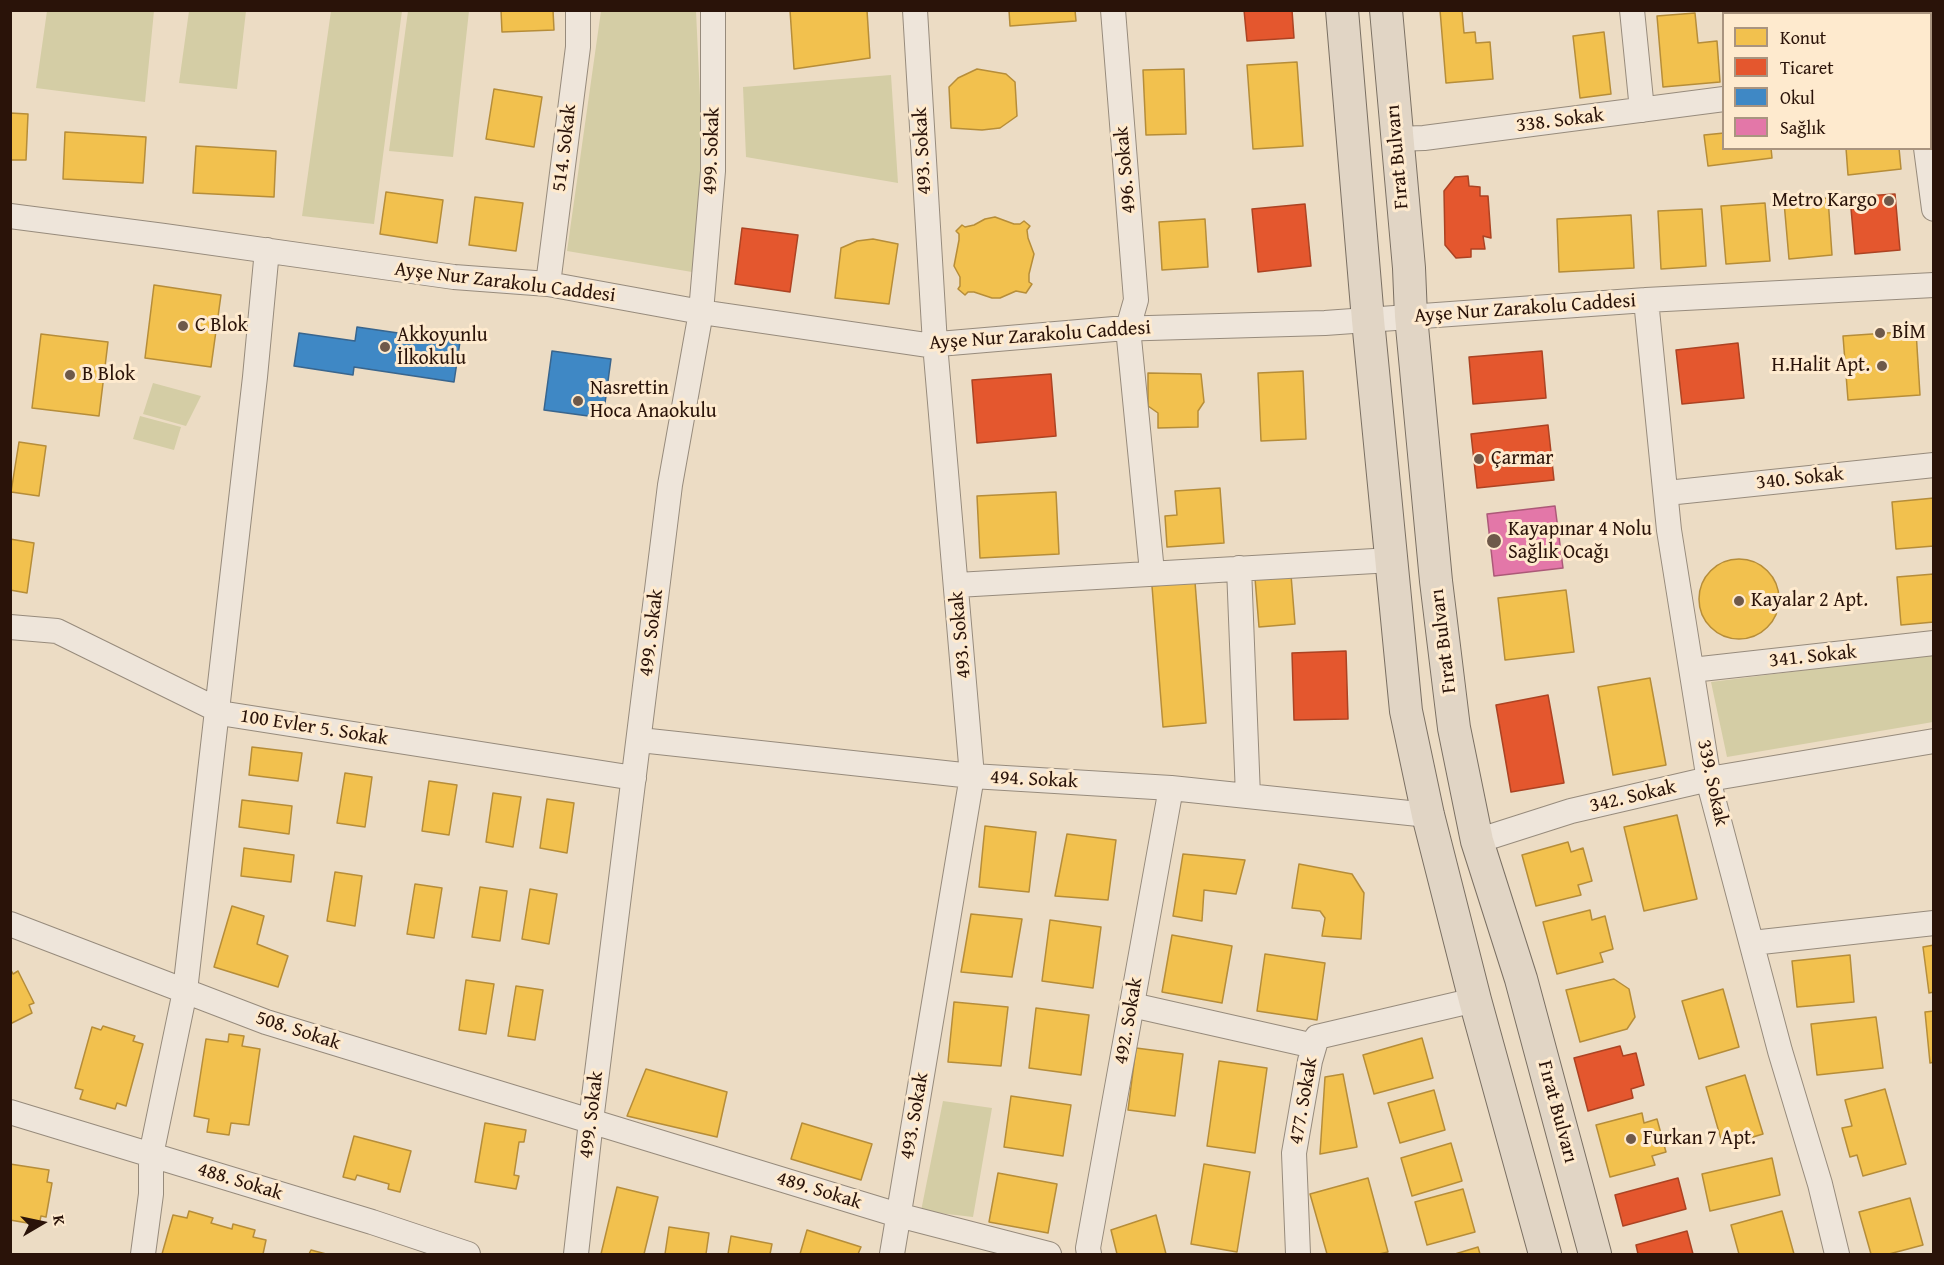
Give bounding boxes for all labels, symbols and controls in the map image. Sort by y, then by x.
legend [1722,12,1932,150]
text: Konut [1780,24,1826,51]
text: Ticaret [1780,54,1834,81]
text: Okul [1780,84,1815,111]
street label: 514. Sokak [548,103,582,193]
street label: Fırat Bulvarı [1381,104,1415,210]
street label: 338. Sokak [1515,104,1605,138]
street label: 493. Sokak [909,106,937,196]
street label: 499. Sokak [698,107,726,195]
text: Sağlık [1780,114,1826,141]
street label: 496. Sokak [1110,125,1142,215]
place label: Metro Kargo [1772,189,1877,213]
marker: Metro Kargo [1882,194,1896,208]
street label: Ayşe Nur Zarakolu Caddesi [393,258,617,308]
street label: Ayşe Nur Zarakolu Caddesi [1413,289,1637,329]
place label: C Blok [195,314,248,338]
street label: Ayşe Nur Zarakolu Caddesi [928,316,1152,356]
marker: C Blok [176,319,190,333]
place label: BİM [1892,321,1926,345]
place label: Akkoyunlu İlkokulu [397,324,488,371]
marker: BİM [1873,326,1887,340]
marker: Akkoyunlu İlkokulu [378,340,392,354]
place label: H.Halit Apt. [1772,354,1870,378]
marker: H.Halit Apt. [1875,359,1889,373]
place label: B Blok [82,363,135,387]
marker: B Blok [63,368,77,382]
place label: Nasrettin Hoca Anaokulu [590,377,717,424]
marker: Nasrettin Hoca Anaokulu [571,394,585,408]
place label: Çarmar [1491,447,1554,471]
marker: Çarmar [1472,452,1486,466]
street label: 340. Sokak [1755,462,1845,496]
place label: Kayapınar 4 Nolu Sağlık Ocağı [1508,518,1652,565]
marker: Kayapınar 4 Nolu Sağlık Ocağı [1485,532,1503,550]
street label: Fırat Bulvarı [1426,587,1462,695]
street label: 499. Sokak [635,588,669,678]
place label: Kayalar 2 Apt. [1751,589,1868,613]
street label: 493. Sokak [945,590,977,680]
marker: Kayalar 2 Apt. [1732,594,1746,608]
street label: 341. Sokak [1768,640,1858,674]
street label: 100 Evler 5. Sokak [238,704,390,752]
street label: 339. Sokak [1691,738,1733,828]
street label: 494. Sokak [989,766,1079,794]
street label: 342. Sokak [1587,775,1679,819]
street label: 492. Sokak [1110,976,1148,1066]
street label: 508. Sokak [253,1006,343,1056]
street label: 477. Sokak [1285,1056,1323,1146]
street label: Fırat Bulvarı [1532,1058,1582,1166]
street label: 499. Sokak [575,1070,609,1160]
street label: 493. Sokak [896,1071,934,1161]
place label: Furkan 7 Apt. [1643,1127,1756,1151]
marker: Furkan 7 Apt. [1624,1132,1638,1146]
street label: 488. Sokak [194,1158,286,1206]
street label: 489. Sokak [773,1167,865,1215]
north arrow [12,1193,72,1253]
text: K [47,1213,72,1227]

